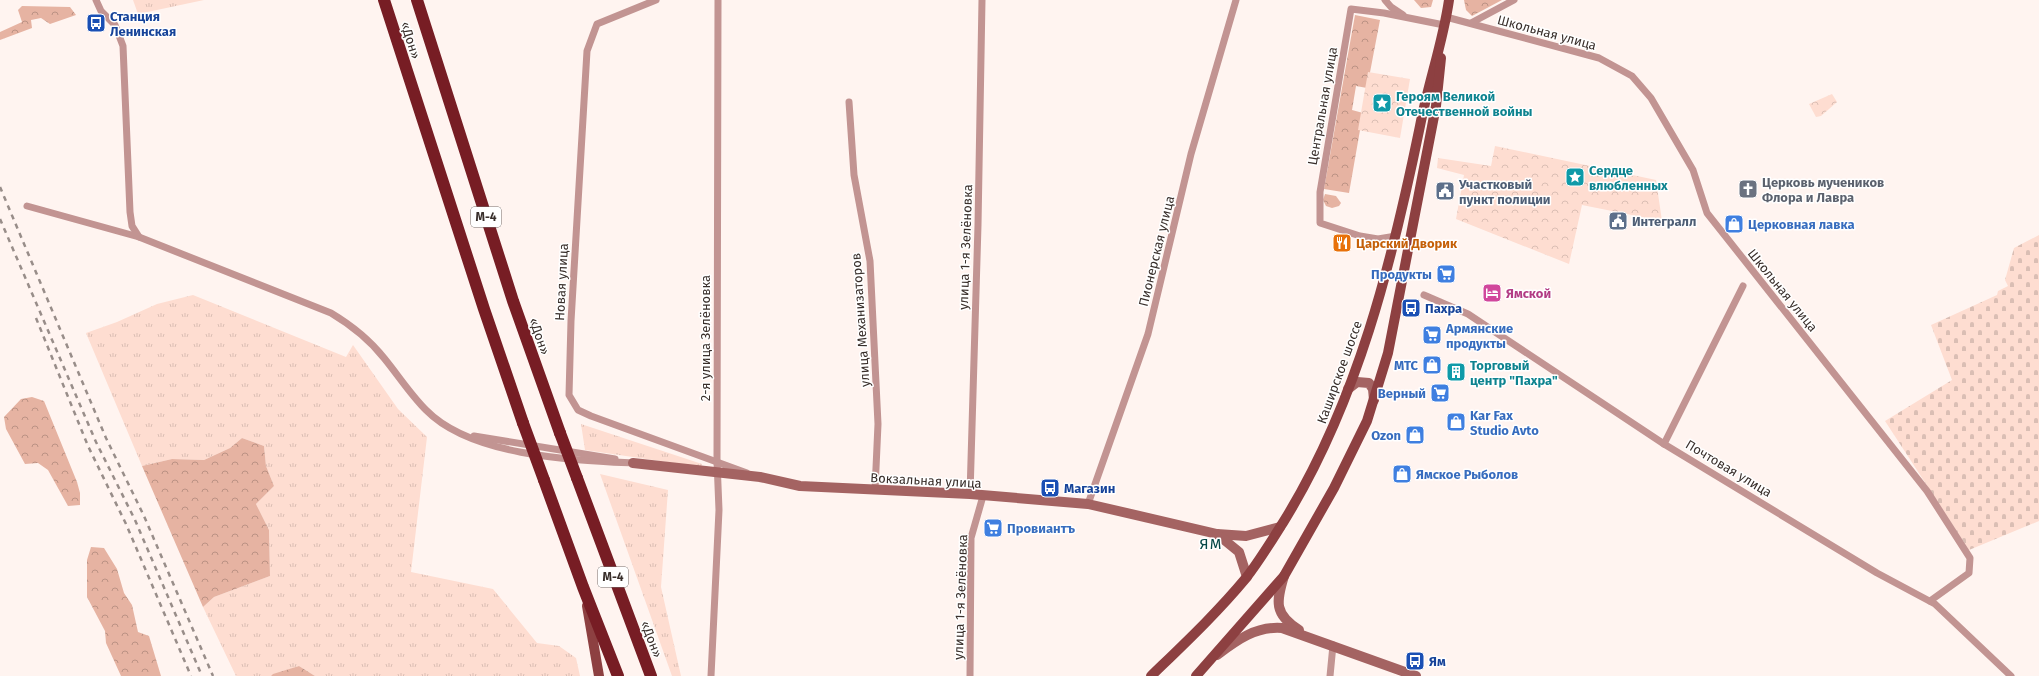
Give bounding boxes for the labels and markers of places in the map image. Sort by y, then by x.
place label: Станция Ленинская [110,9,176,39]
bus stop icon: Станция Ленинская [85,12,107,34]
place label: Героям Великой Отечественной войны [1396,89,1533,119]
place icon: Героям Великой Отечественной войны [1371,92,1393,114]
place label: Сердце влюбленных [1589,163,1668,193]
place icon: Сердце влюбленных [1564,166,1586,188]
place label: Церковь мучеников Флора и Лавра [1762,175,1884,205]
place label: Участковый пункт полиции [1458,177,1551,207]
church icon: Церковь мучеников Флора и Лавра [1737,178,1759,200]
public building icon: Участковый пункт полиции [1434,180,1456,202]
public building icon: Интегралл [1607,210,1629,232]
shop icon: Церковная лавка [1723,213,1745,235]
place label: Интегралл [1632,214,1696,229]
place label: Церковная лавка [1748,217,1855,232]
restaurant icon: Царский Дворик [1331,232,1353,254]
place label: Царский Дворик [1356,236,1458,251]
supermarket icon: Продукты [1435,263,1457,285]
place label: Продукты [1371,267,1432,282]
hotel icon: Ямской [1481,282,1503,304]
place label: Ямской [1506,286,1551,301]
bus stop icon: Пахра [1400,297,1422,319]
place label: Пахра [1425,301,1462,316]
place label: Армянские продукты [1445,321,1513,351]
supermarket icon: Армянские продукты [1421,324,1443,346]
shop icon: МТС [1421,354,1443,376]
place label: МТС [1394,358,1419,373]
place label: Торговый центр "Пахра" [1470,358,1558,388]
building icon: Торговый центр "Пахра" [1445,361,1467,383]
supermarket icon: Верный [1429,382,1451,404]
place label: Верный [1378,386,1426,401]
place label: Kar Fax Studio Avto [1470,408,1539,438]
shop icon: Kar Fax Studio Avto [1445,411,1467,433]
shop icon: Ozon [1404,424,1426,446]
place label: Ozon [1371,428,1401,443]
shop icon: Ямское Рыболов [1391,463,1413,485]
place label: Ямское Рыболов [1416,467,1518,482]
bus stop icon: Магазин [1039,477,1061,499]
place label: Магазин [1064,481,1115,496]
supermarket icon: Провиантъ [982,517,1004,539]
place label: Провиантъ [1007,521,1075,536]
bus stop icon: Ям [1404,650,1426,672]
place label: Ям [1429,654,1446,669]

